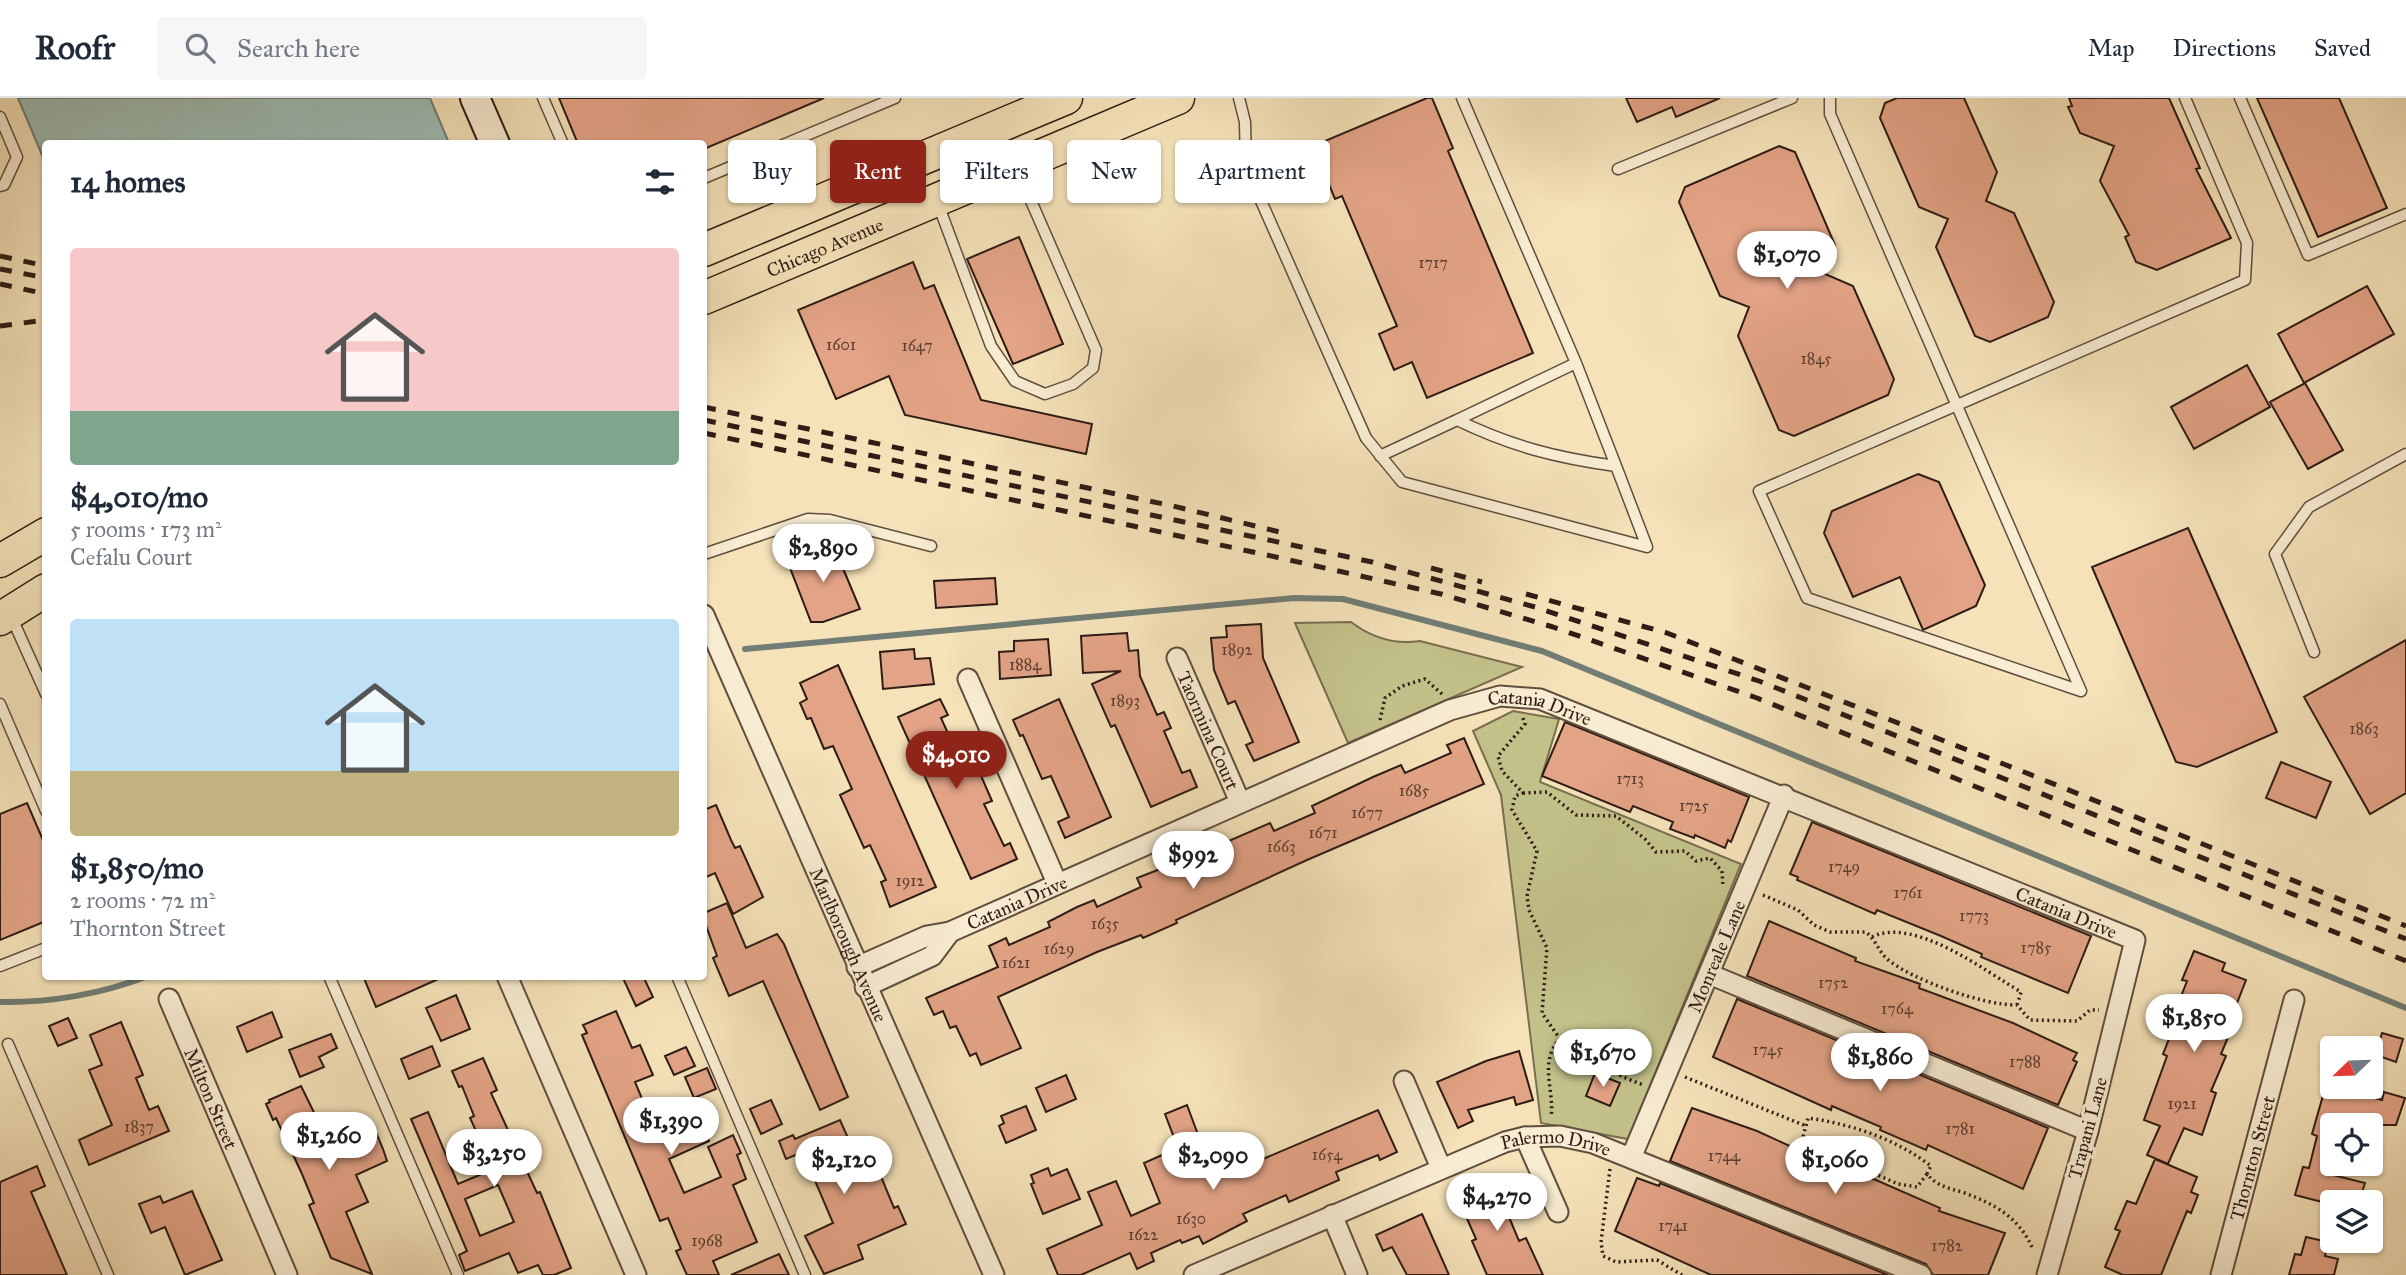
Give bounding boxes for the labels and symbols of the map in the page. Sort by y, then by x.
street label: Chicago Avenue [763,213,887,282]
pin: $1,070 [1730,232,1844,291]
house number: 1717 [1418,253,1448,272]
house number: 1601 [826,335,856,354]
house number: 1647 [901,336,933,355]
house number: 1845 [1800,349,1832,368]
pin: $2,890 [766,524,880,584]
house number: 1892 [1221,640,1253,659]
house number: 1884 [1009,655,1042,674]
street label: Taormina Court [1172,668,1244,794]
street label: Catania Drive [1485,685,1595,731]
house number: 1893 [1110,691,1140,710]
house number: 1863 [2349,719,2379,738]
pin: $4,010 [899,732,1013,791]
house number: 1713 [1616,769,1644,788]
house number: 1685 [1399,781,1430,800]
house number: 1725 [1679,796,1710,815]
house number: 1677 [1351,803,1383,822]
house number: 1671 [1308,823,1338,842]
pin: $992 [1152,832,1234,891]
house number: 1663 [1266,837,1296,856]
house number: 1749 [1828,857,1860,876]
street label: Marlborough Avenue [804,864,892,1026]
street label: Catania Drive [963,870,1071,935]
house number: 1912 [896,871,925,890]
street label: Catania Drive [2012,882,2120,944]
house number: 1761 [1893,883,1923,902]
street label: Monreale Lane [1683,897,1750,1016]
house number: 1773 [1959,906,1989,925]
house number: 1635 [1091,914,1120,933]
house number: 1785 [2021,938,2052,957]
house number: 1629 [1044,939,1074,958]
house number: 1621 [1002,953,1030,972]
house number: 1752 [1818,973,1848,992]
pin: $1,850 [2137,995,2251,1054]
house number: 1764 [1881,999,1914,1018]
pin: $1,670 [1546,1030,1660,1089]
pin: $1,860 [1823,1034,1937,1093]
north arrow [2320,1036,2384,1099]
house number: 1745 [1753,1040,1784,1059]
street label: Milton Street [179,1044,243,1153]
house number: 1788 [2009,1052,2041,1071]
street label: Trapani Lane [2063,1074,2112,1182]
street label: Thornton Street [2225,1093,2280,1223]
house number: 1921 [2167,1094,2197,1113]
pin: $1,390 [614,1098,728,1157]
pin: $1,260 [272,1112,386,1172]
house number: 1837 [124,1117,154,1136]
house number: 1781 [1945,1119,1975,1138]
street label: Palermo Drive [1498,1125,1614,1161]
pin: $3,250 [437,1130,551,1189]
pin: $2,090 [1156,1132,1270,1192]
pin: $2,120 [787,1136,901,1196]
pin: $1,060 [1778,1136,1892,1196]
house number: 1654 [1312,1145,1343,1164]
house number: 1744 [1708,1146,1741,1165]
pin: $4,270 [1440,1174,1554,1233]
house number: 1630 [1176,1209,1206,1228]
house number: 1741 [1658,1216,1688,1235]
house number: 1622 [1128,1225,1158,1244]
house number: 1968 [691,1231,723,1250]
house number: 1782 [1931,1236,1963,1255]

